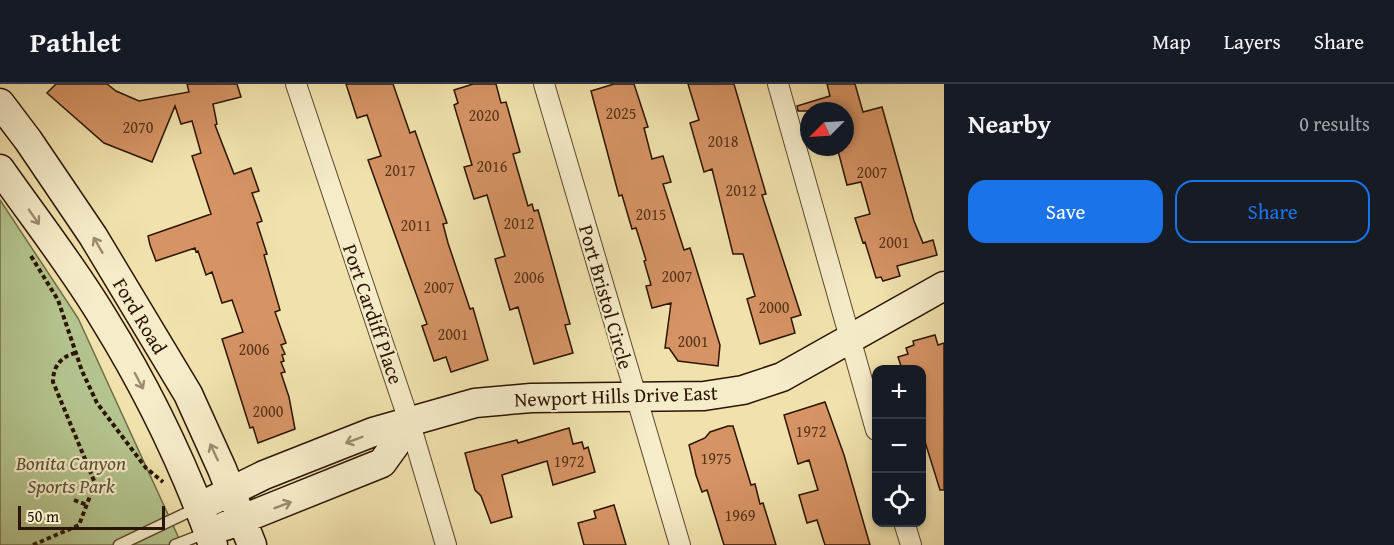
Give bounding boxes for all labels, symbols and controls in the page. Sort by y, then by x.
text: Pathlet [30,21,121,62]
text: Map [1152,26,1191,57]
text: Layers [1224,26,1281,57]
text: Share [1314,26,1364,57]
house number: 2025 [606,101,636,125]
north arrow [800,102,854,156]
house number: 2020 [469,103,500,127]
text: Nearby [968,104,1051,143]
text: 0 results [1299,109,1370,138]
house number: 2070 [123,115,154,139]
house number: 2018 [708,129,739,153]
house number: 2016 [477,154,508,178]
house number: 2017 [385,158,416,182]
house number: 2007 [857,160,888,184]
house number: 2012 [726,178,756,202]
button: Save [968,180,1163,243]
button: Share [1175,180,1370,243]
house number: 2015 [636,202,666,226]
one-way arrow [28,208,40,224]
house number: 2012 [504,211,534,235]
house number: 2011 [401,213,431,237]
street label: Port Bristol Circle [572,221,641,373]
house number: 2001 [879,230,909,254]
one-way arrow [92,237,104,254]
street label: Port Cardiff Place [336,240,411,388]
house number: 2007 [662,264,693,288]
house number: 2006 [514,265,545,289]
street label: Ford Road [106,272,175,360]
house number: 2007 [424,275,455,299]
house number: 2000 [759,295,790,319]
house number: 2001 [438,322,468,346]
house number: 2001 [678,329,708,353]
house number: 2006 [239,337,270,361]
map controls [872,365,926,527]
button: + [872,365,926,419]
one-way arrow [133,372,145,389]
street label: Newport Hills Drive East [514,377,718,414]
house number: 2000 [253,399,284,423]
house number: 1972 [796,419,826,443]
button: − [872,419,926,473]
one-way arrow [345,435,364,446]
one-way arrow [208,443,220,461]
house number: 1975 [701,446,731,470]
park label: Bonita Canyon Sports Park [15,448,126,500]
house number: 1972 [554,449,584,473]
button: locate [872,473,926,527]
one-way arrow [273,498,292,509]
scale bar [18,503,165,530]
house number: 1969 [725,503,756,527]
text: 50 m [27,504,59,528]

